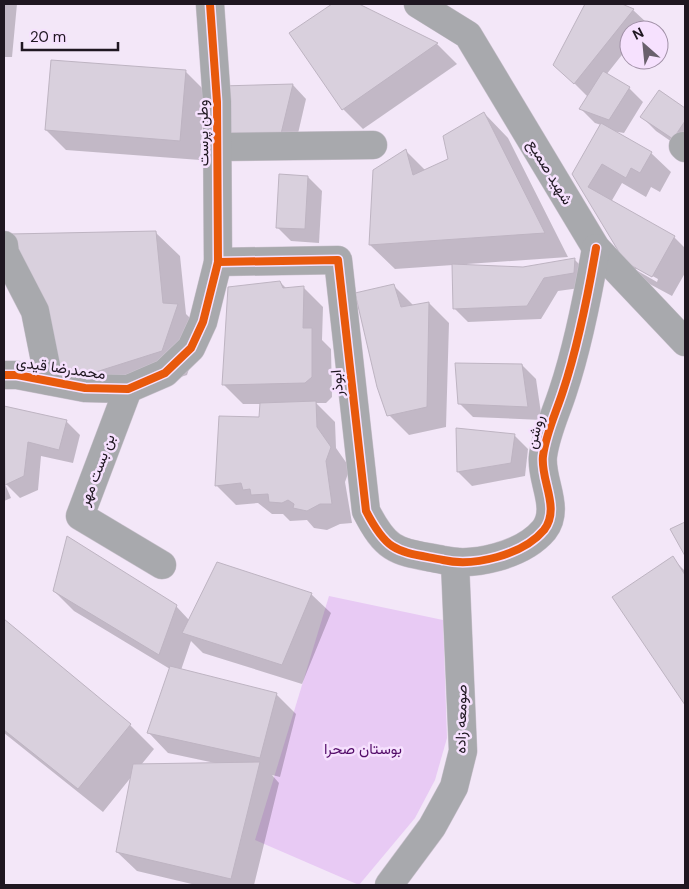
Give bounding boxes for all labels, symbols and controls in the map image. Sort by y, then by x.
scale bar [22,20,119,52]
north arrow [619,20,669,70]
text: N [629,23,647,44]
text: 20 m [30,27,66,47]
street label: وطن پرست [192,99,214,167]
street label: شهید صمیع [522,136,577,209]
street label: محمدرضا قیدی [15,352,107,384]
street label: ابوذر [326,369,348,398]
street label: روشن [521,413,549,451]
street label: بن بست مهر [74,431,120,510]
street label: صومعه زاده [450,684,472,754]
park label: بوستان صحرا [324,739,402,759]

